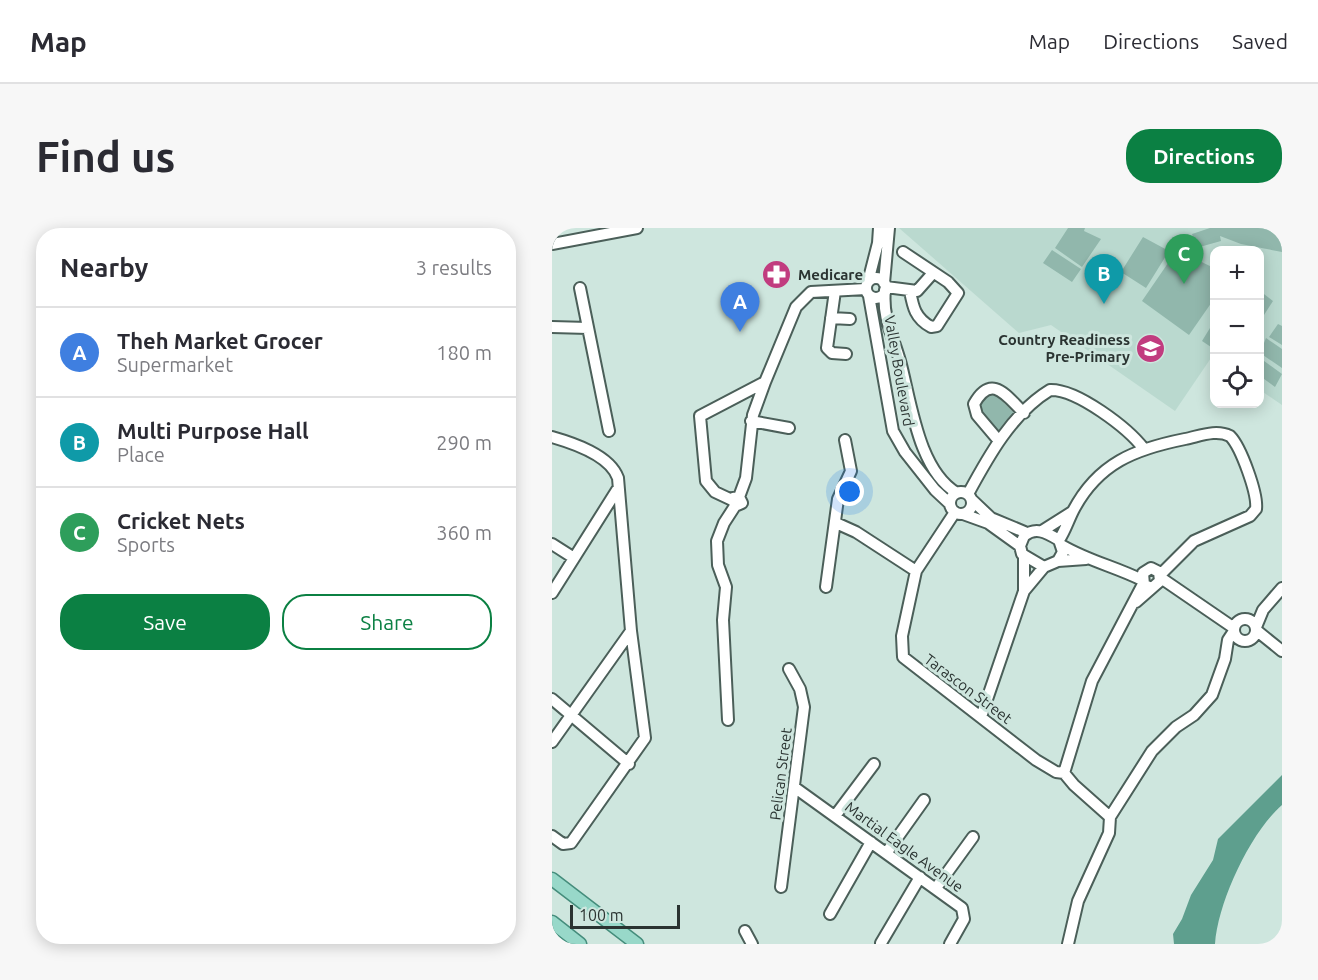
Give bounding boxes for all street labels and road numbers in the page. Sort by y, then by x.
street label: Valley Boulevard [881,314,918,428]
street label: Tarascon Street [921,650,1015,727]
street label: Pelican Street [766,727,795,821]
street label: Martial Eagle Avenue [842,798,967,895]

